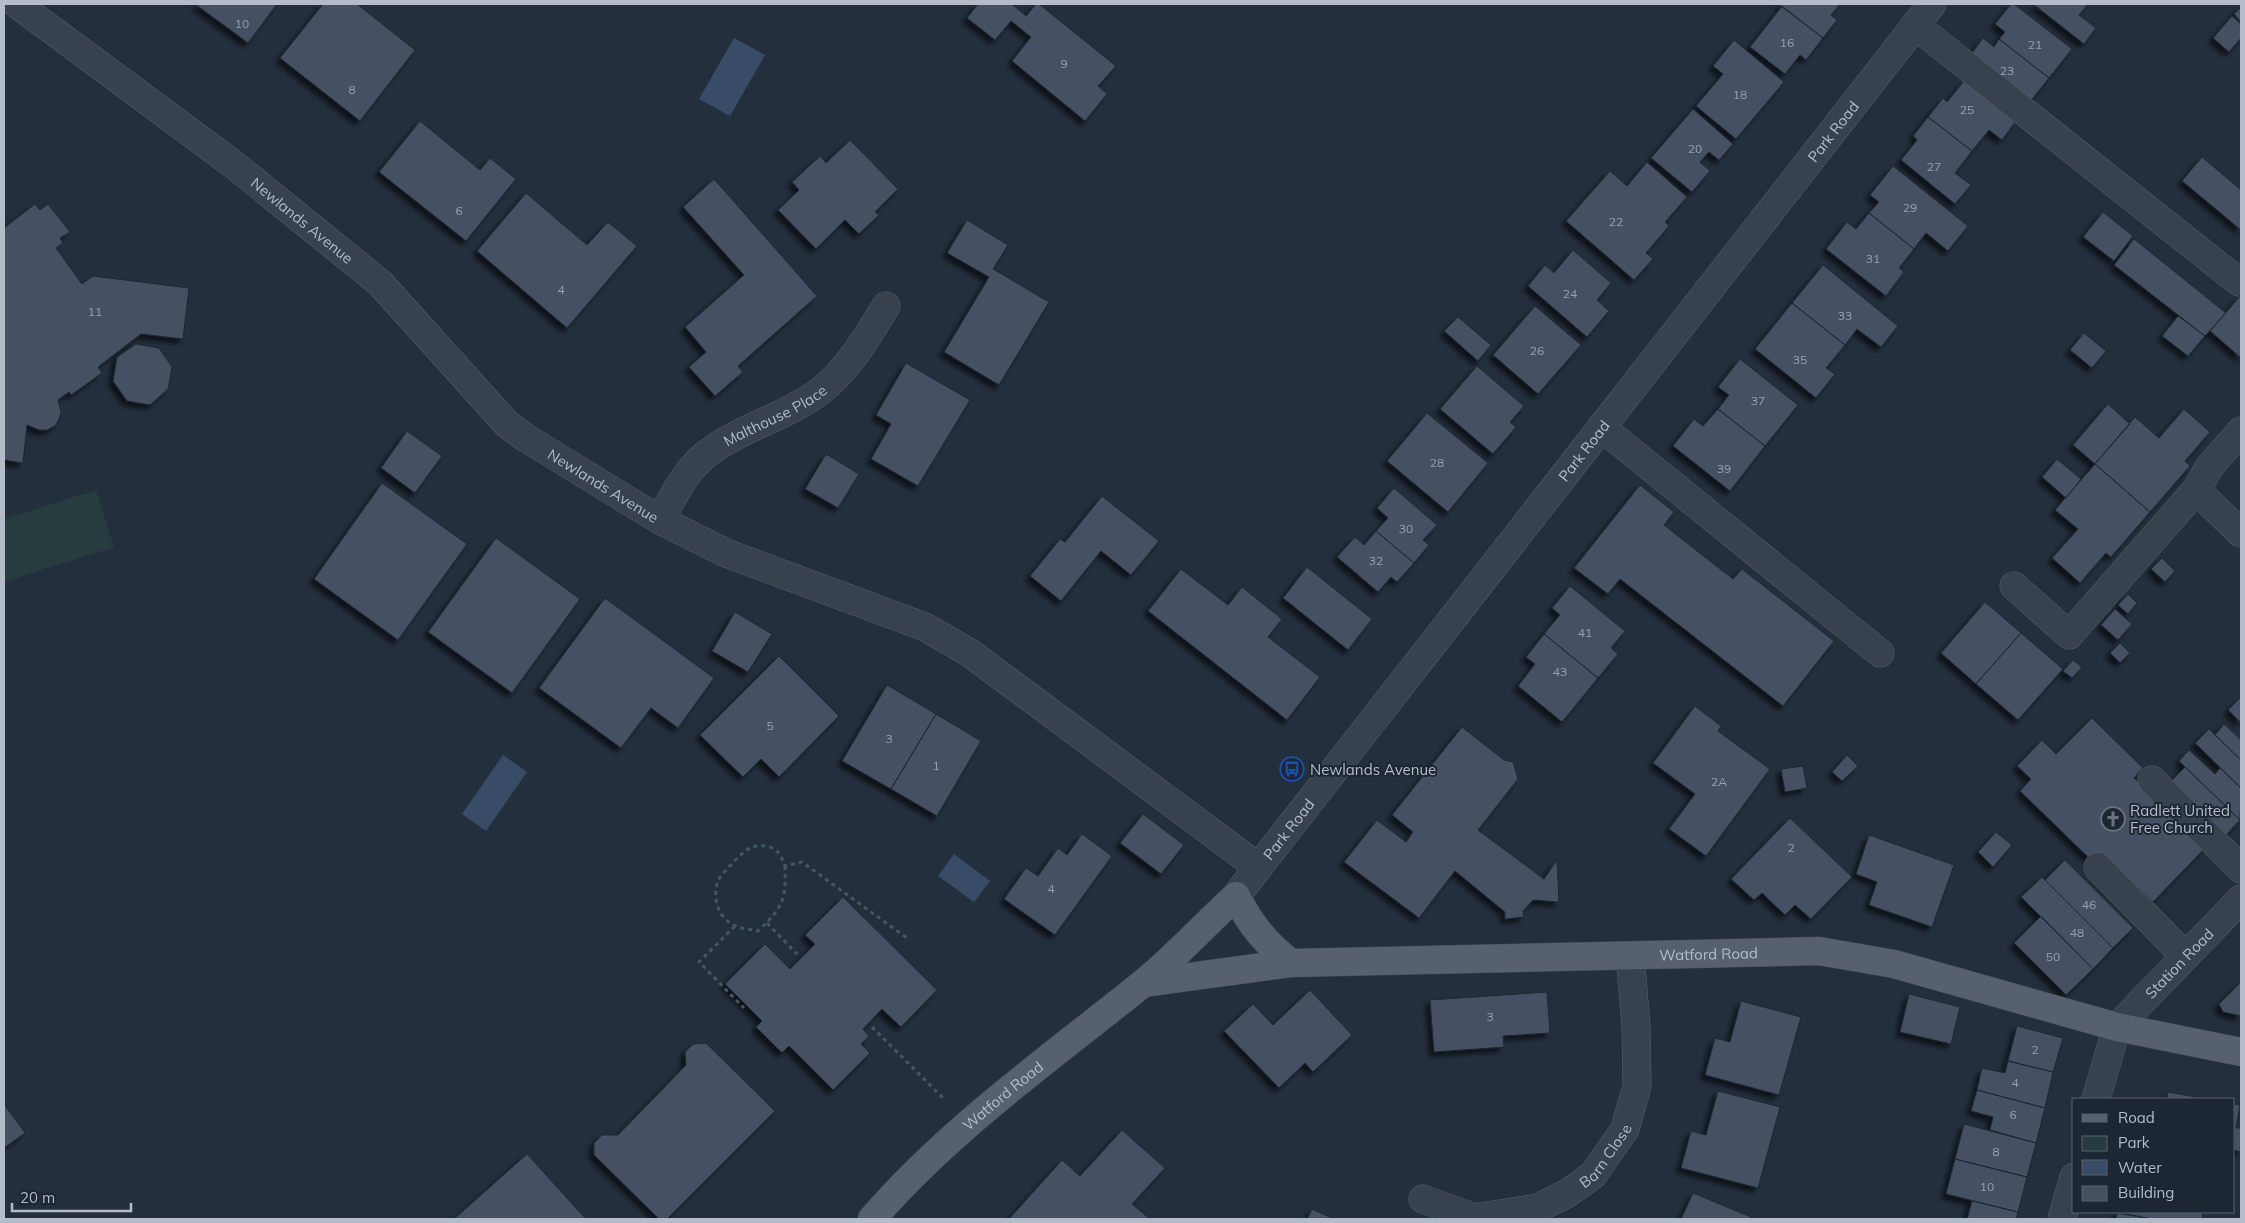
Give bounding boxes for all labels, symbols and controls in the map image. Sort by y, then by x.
house number: 10 [235,16,249,31]
house number: 16 [1780,35,1794,50]
house number: 21 [2028,37,2042,52]
house number: 9 [1060,56,1068,71]
house number: 23 [2000,63,2014,78]
house number: 8 [348,82,356,97]
house number: 18 [1733,87,1747,102]
street label: Park Road [1803,97,1862,166]
house number: 25 [1960,102,1974,117]
house number: 20 [1688,141,1702,156]
house number: 27 [1927,159,1941,174]
street label: Newlands Avenue [247,173,357,267]
house number: 29 [1903,200,1917,215]
house number: 6 [455,203,463,218]
house number: 22 [1609,214,1623,229]
house number: 31 [1866,251,1880,266]
house number: 4 [557,282,565,297]
house number: 24 [1563,286,1577,301]
house number: 11 [88,304,102,319]
house number: 33 [1838,308,1852,323]
house number: 26 [1530,343,1544,358]
house number: 35 [1793,352,1807,367]
street label: Malthouse Place [720,380,830,450]
house number: 37 [1751,393,1765,408]
street label: Park Road [1554,416,1613,485]
street label: Newlands Avenue [544,444,662,526]
house number: 28 [1430,455,1444,470]
house number: 39 [1717,461,1731,476]
house number: 30 [1399,521,1413,536]
house number: 32 [1369,553,1383,568]
house number: 41 [1578,625,1592,640]
house number: 43 [1553,664,1567,679]
house number: 5 [766,718,774,733]
house number: 3 [885,731,893,746]
bus stop icon: Newlands Avenue [1279,756,1305,782]
house number: 1 [932,758,940,773]
place label: Newlands Avenue [1310,760,1436,779]
house number: 2A [1711,774,1727,789]
street label: Park Road [1259,795,1318,863]
place label: Radlett United Free Church [2130,801,2230,837]
church icon: Radlett United Free Church [2100,806,2126,832]
house number: 2 [1787,840,1795,855]
house number: 4 [1047,881,1055,896]
house number: 46 [2082,897,2096,912]
street label: Station Road [2141,924,2217,1002]
house number: 48 [2070,925,2084,940]
street label: Watford Road [1659,943,1758,964]
house number: 50 [2046,949,2060,964]
house number: 3 [1486,1009,1494,1024]
house number: 2 [2031,1042,2039,1057]
street label: Watford Road [958,1057,1047,1134]
house number: 4 [2011,1075,2019,1090]
legend [2072,1098,2235,1213]
house number: 6 [2009,1107,2017,1122]
text: Road [2118,1108,2155,1127]
street label: Barn Close [1575,1122,1635,1192]
text: Park [2118,1133,2150,1152]
house number: 8 [1992,1144,2000,1159]
text: Water [2118,1158,2162,1177]
house number: 10 [1980,1179,1994,1194]
scale bar [12,1180,131,1212]
text: Building [2118,1183,2174,1202]
text: 20 m [20,1188,55,1207]

